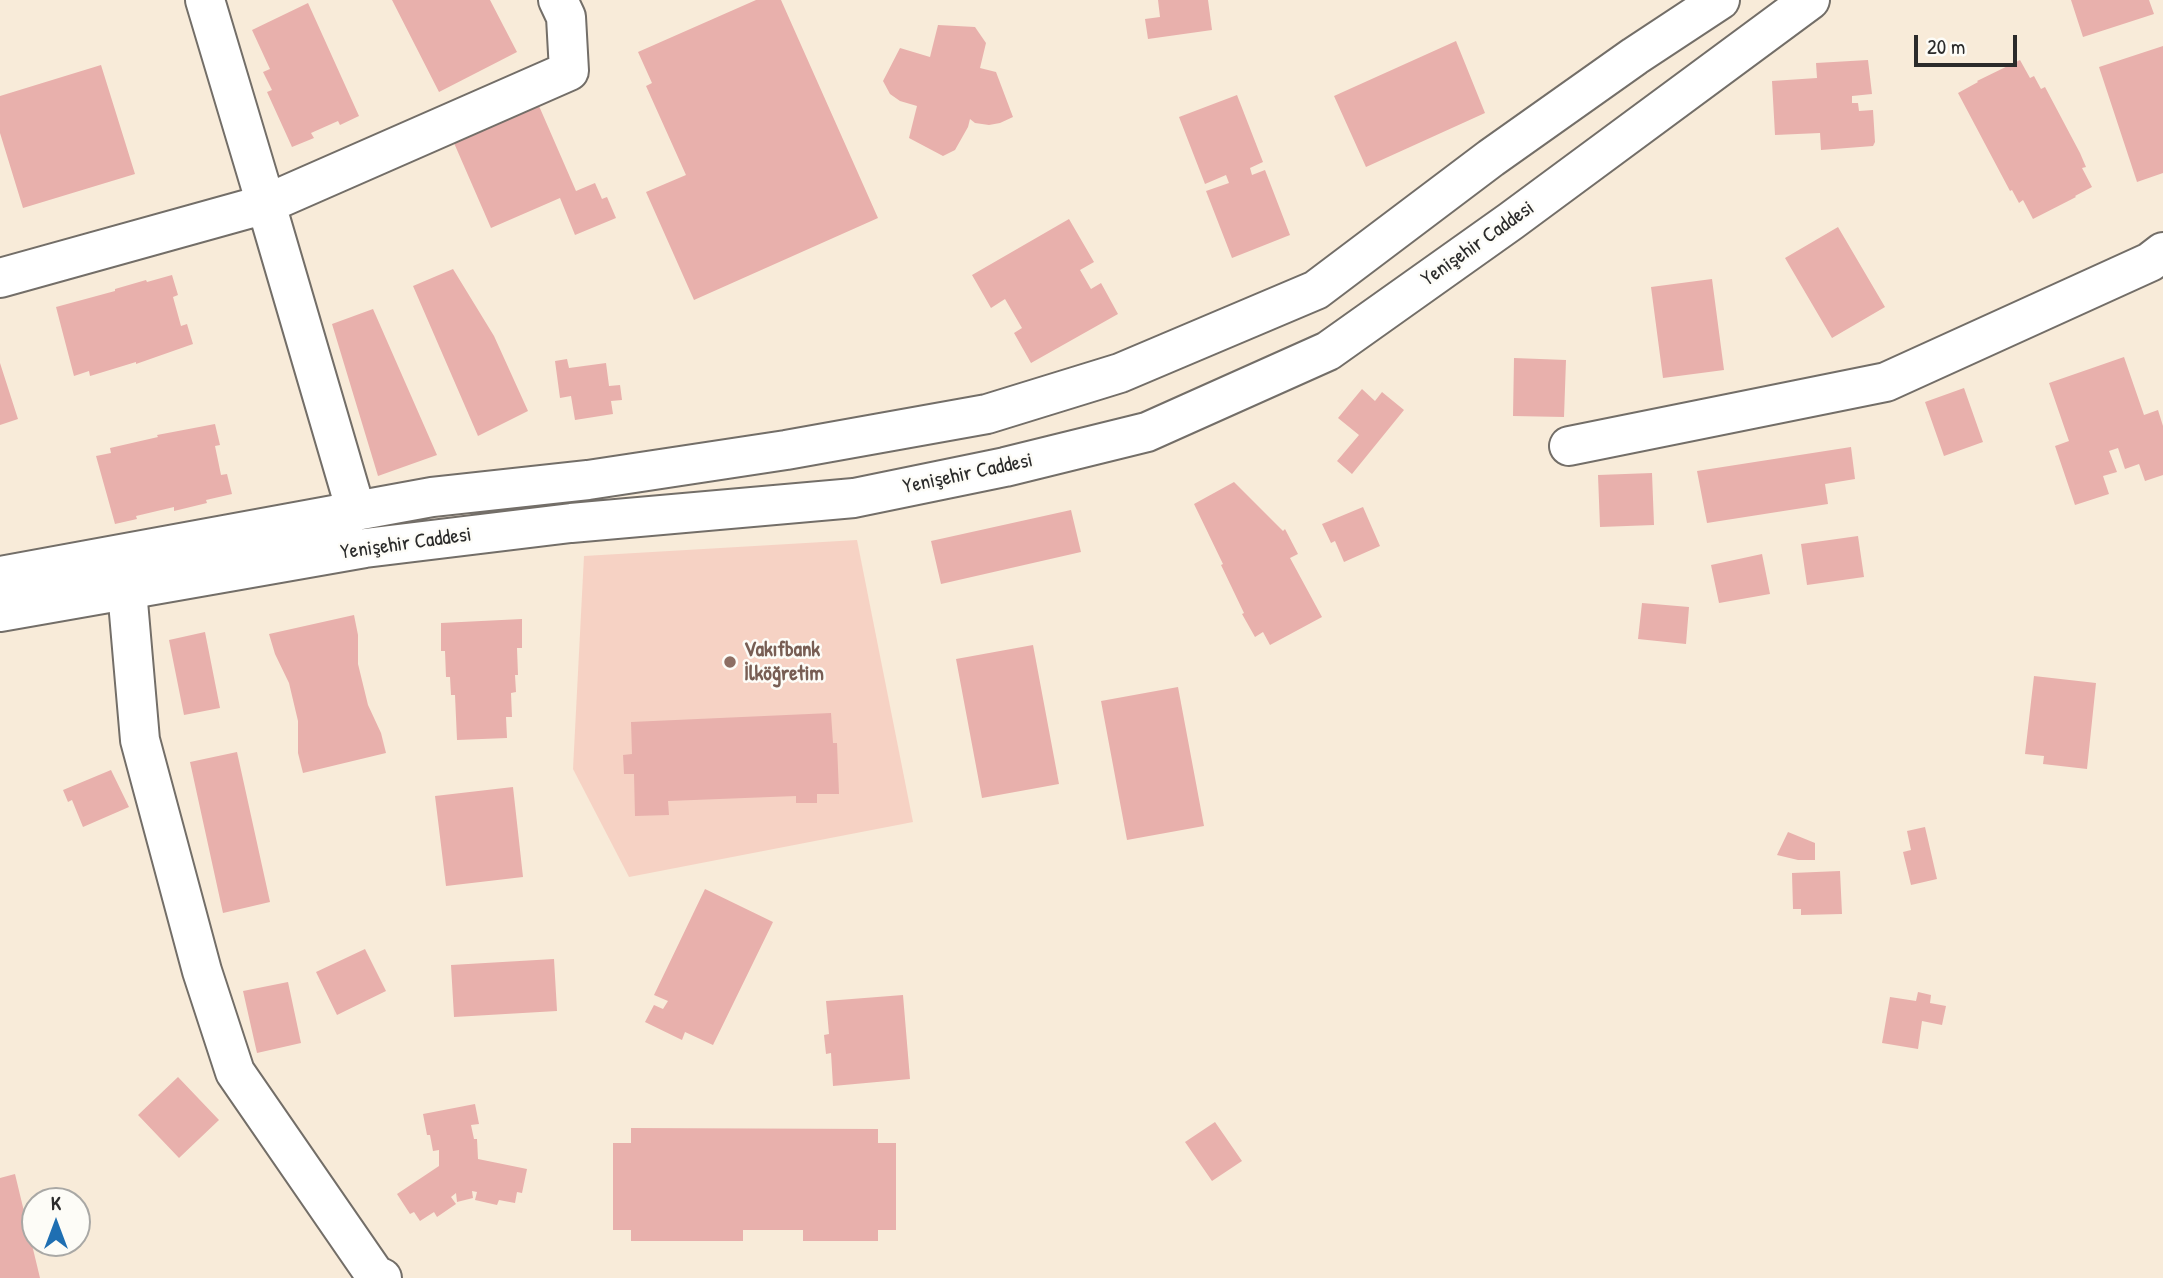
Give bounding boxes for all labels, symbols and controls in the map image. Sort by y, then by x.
scale bar [1918,21,2021,65]
text: 20 m [1927,32,1965,61]
street label: Yenişehir Caddesi [1417,196,1539,292]
street label: Yenişehir Caddesi [901,448,1035,500]
street label: Yenişehir Caddesi [339,522,473,566]
place label: Vakıfbank İlköğretim [744,637,824,687]
marker: Vakıfbank İlköğretim [722,654,738,670]
north arrow [21,1187,91,1257]
text: K [51,1190,61,1216]

